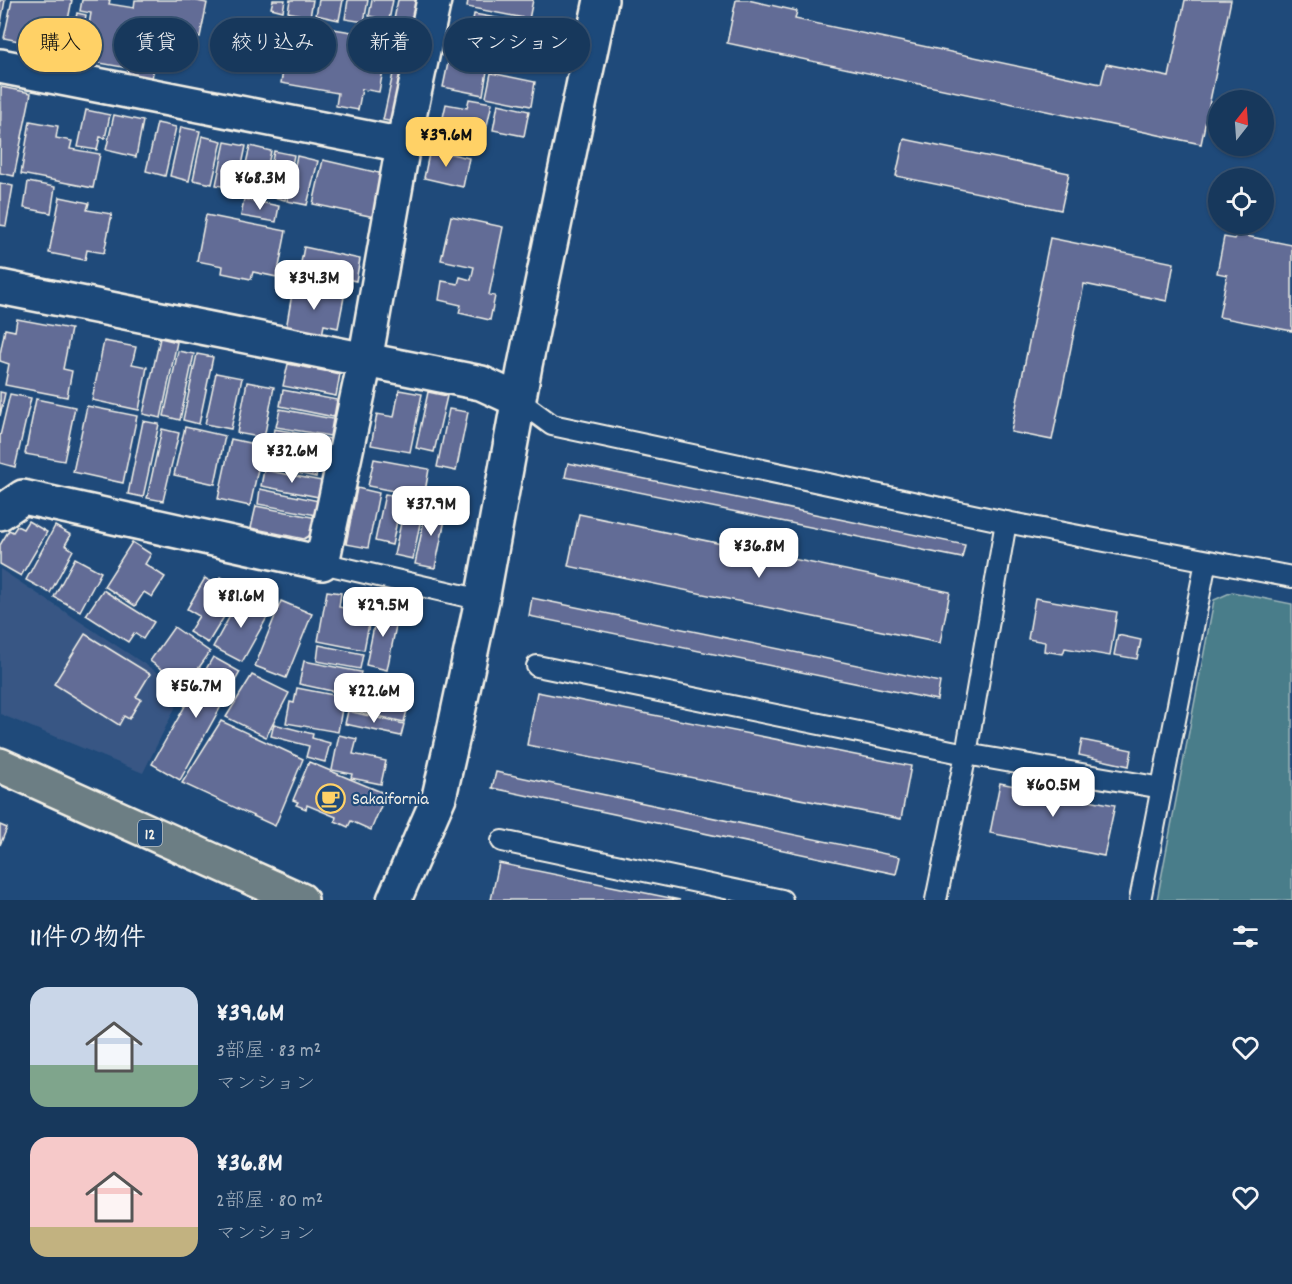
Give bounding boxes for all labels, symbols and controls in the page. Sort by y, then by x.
chip: 購入 [18,18,102,72]
chip: 賃貸 [114,18,198,72]
chip: 絞り込み [210,18,336,72]
chip: 新着 [348,18,432,72]
chip: マンション [444,18,590,72]
north arrow [1208,90,1274,156]
map controls [1208,90,1274,234]
pin: ¥39.6M [397,117,495,168]
text: ¥39.6M [420,122,472,150]
pin: ¥68.3M [211,160,309,211]
text: ¥68.3M [234,165,286,193]
button: locate [1208,168,1274,234]
pin: ¥34.3M [265,260,363,311]
text: ¥34.3M [289,265,339,293]
pin: ¥32.6M [243,433,341,484]
text: ¥32.6M [266,438,318,466]
pin: ¥37.9M [382,486,480,537]
text: ¥37.9M [406,491,456,519]
pin: ¥36.8M [710,528,808,579]
text: ¥36.8M [733,533,785,561]
pin: ¥81.6M [192,578,290,629]
text: ¥81.6M [218,583,264,611]
pin: ¥29.5M [334,587,432,638]
text: ¥29.5M [357,592,409,620]
pin: ¥56.7M [147,668,245,719]
text: ¥56.7M [170,673,222,701]
pin: ¥22.6M [325,673,423,724]
text: ¥22.6M [348,678,400,706]
pin: ¥60.5M [1004,767,1102,818]
text: ¥60.5M [1026,772,1080,800]
cafe icon: Sakaifornia [315,782,347,814]
place label: Sakaifornia [352,788,429,813]
road number: 12 [138,820,162,846]
icon: filters [1229,920,1262,953]
text: 11件の物件 [30,921,145,958]
text: ¥39.6M [216,996,284,1033]
icon: home [78,1011,150,1083]
icon: heart [1229,1031,1262,1064]
text: 3部屋 · 83 m² [216,1038,321,1066]
text: マンション [216,1071,315,1099]
text: ¥36.8M [216,1146,283,1183]
icon: home [78,1161,150,1233]
icon: heart [1229,1181,1262,1214]
text: 2部屋 · 80 m² [216,1188,323,1216]
text: マンション [216,1221,315,1249]

